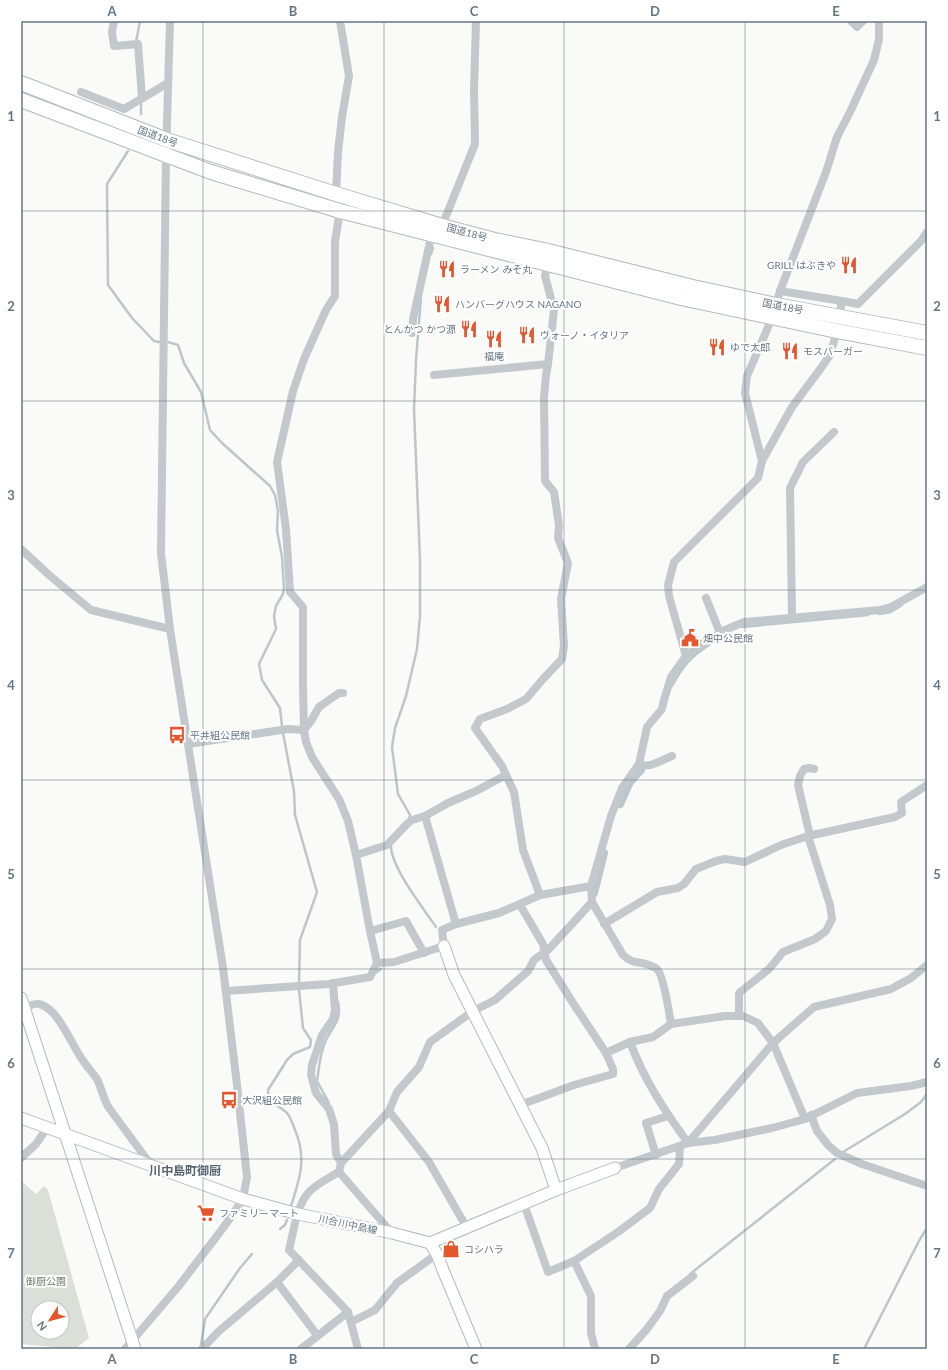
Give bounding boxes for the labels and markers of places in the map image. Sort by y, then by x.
restaurant icon: GRILL はぶきや [839,255,859,275]
restaurant icon: ラーメン みそ丸 [437,259,457,279]
place label: GRILL はぶきや [767,259,836,271]
place label: ラーメン みそ丸 [460,263,532,275]
restaurant icon: ハンバーグハウス NAGANO [432,294,452,314]
place label: ハンバーグハウス NAGANO [455,298,581,310]
restaurant icon: とんかつ かつ源 [459,319,479,339]
place label: とんかつ かつ源 [383,323,456,335]
restaurant icon: ヴォーノ・イタリア [517,325,537,345]
restaurant icon: 福庵 [484,329,504,349]
place label: ヴォーノ・イタリア [540,329,629,341]
restaurant icon: ゆで太郎 [707,337,727,357]
place label: ゆで太郎 [730,341,770,353]
restaurant icon: モスバーガー [780,341,800,361]
place label: モスバーガー [803,345,863,357]
place label: 福庵 [484,350,504,362]
public building icon: 畑中公民館 [680,628,700,648]
place label: 畑中公民館 [703,632,753,644]
bus stop icon: 平井組公民館 [167,725,187,745]
place label: 平井組公民館 [190,729,250,741]
bus stop icon: 大沢組公民館 [219,1090,239,1110]
place label: 大沢組公民館 [242,1094,302,1106]
supermarket icon: ファミリーマート [196,1203,216,1223]
place label: ファミリーマート [219,1207,299,1219]
shop icon: コシハラ [441,1239,461,1259]
place label: コシハラ [464,1243,504,1255]

